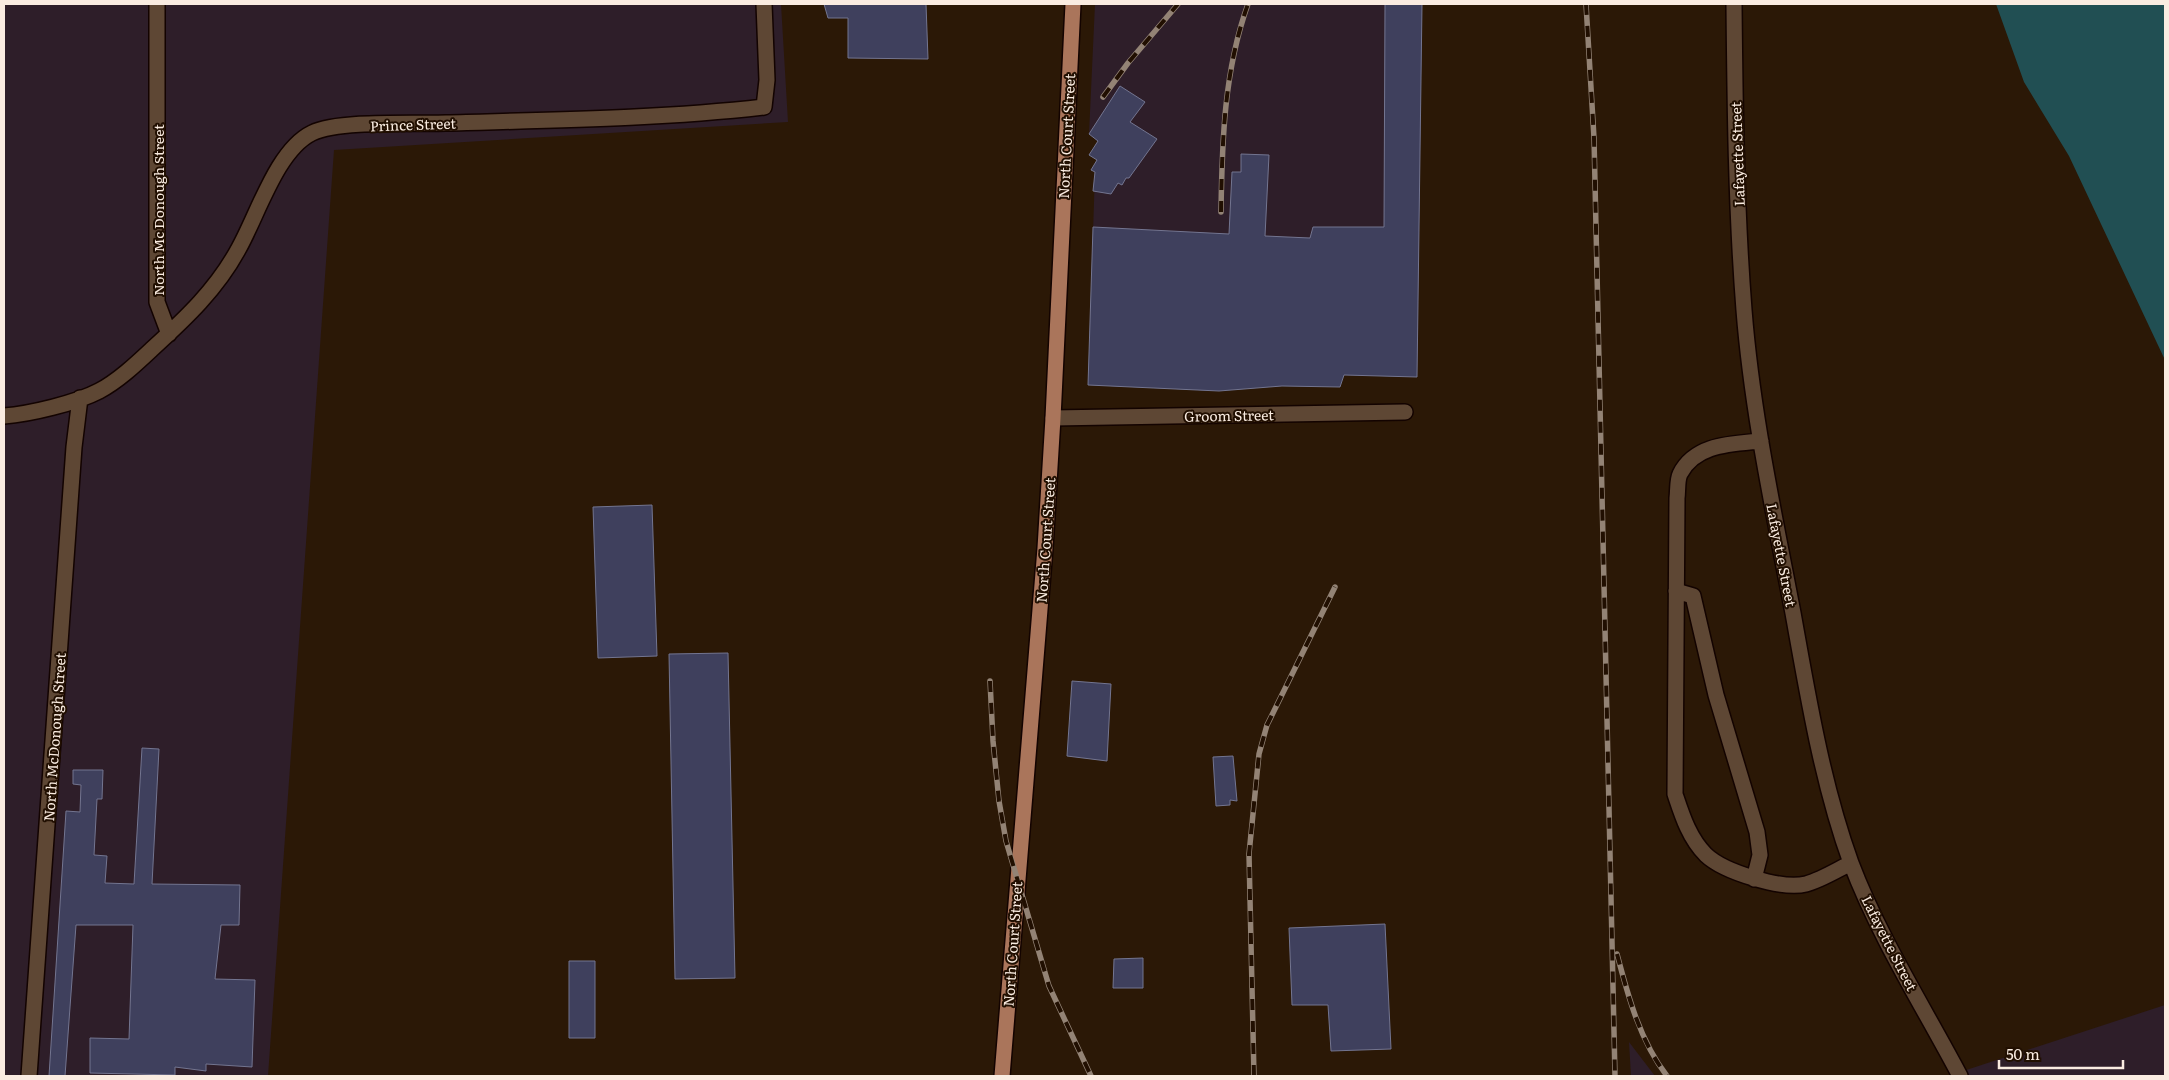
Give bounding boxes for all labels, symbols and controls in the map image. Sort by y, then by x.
street label: North Court Street [1053,73,1079,199]
street label: Lafayette Street [1725,101,1749,207]
street label: Prince Street [370,112,457,135]
street label: North Mc Donough Street [148,124,168,296]
street label: Groom Street [1184,404,1274,426]
street label: North Court Street [1031,476,1059,603]
street label: Lafayette Street [1762,502,1802,609]
street label: North McDonough Street [38,652,70,822]
street label: North Court Street [998,880,1026,1007]
street label: Lafayette Street [1857,892,1923,994]
scale bar [1999,1038,2123,1070]
text: 50 m [2006,1042,2040,1065]

